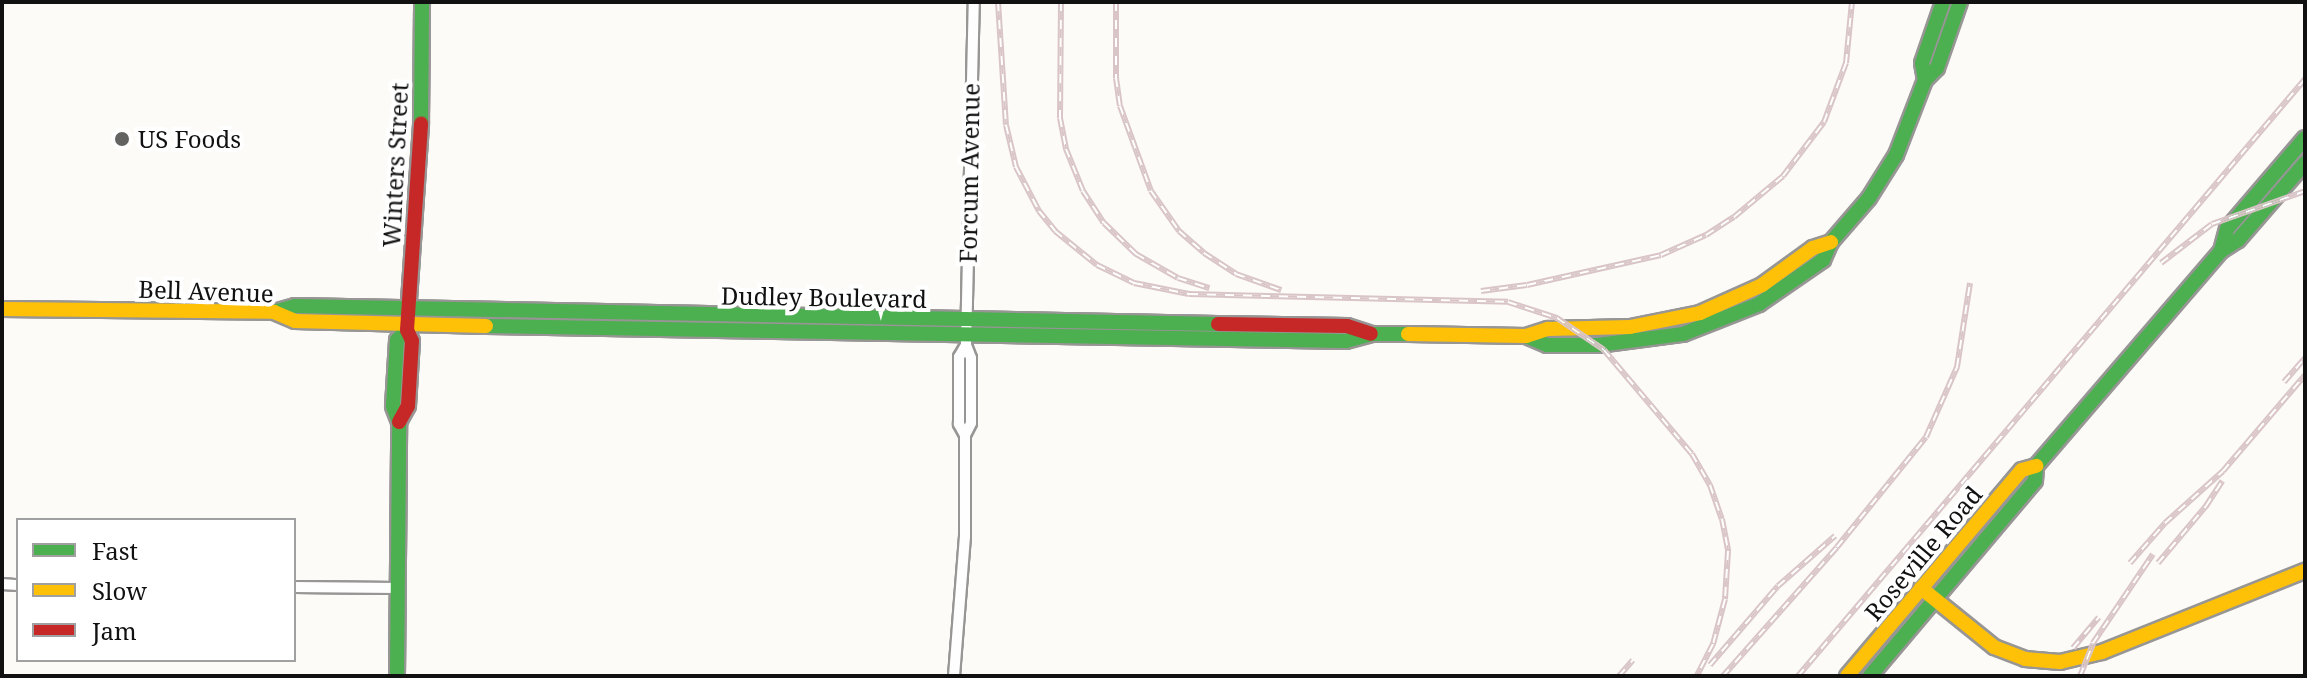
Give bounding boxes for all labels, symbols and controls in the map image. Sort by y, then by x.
street label: Winters Street [376,82,414,248]
street label: Forcum Avenue [953,83,985,263]
place label: US Foods [138,125,241,153]
marker: US Foods [113,130,131,148]
street label: Bell Avenue [138,274,274,308]
street label: Dudley Boulevard [721,281,927,313]
street label: Roseville Road [1858,480,1988,626]
legend [16,518,296,662]
text: Fast [92,534,138,567]
text: Slow [92,574,147,607]
text: Jam [92,614,137,647]

